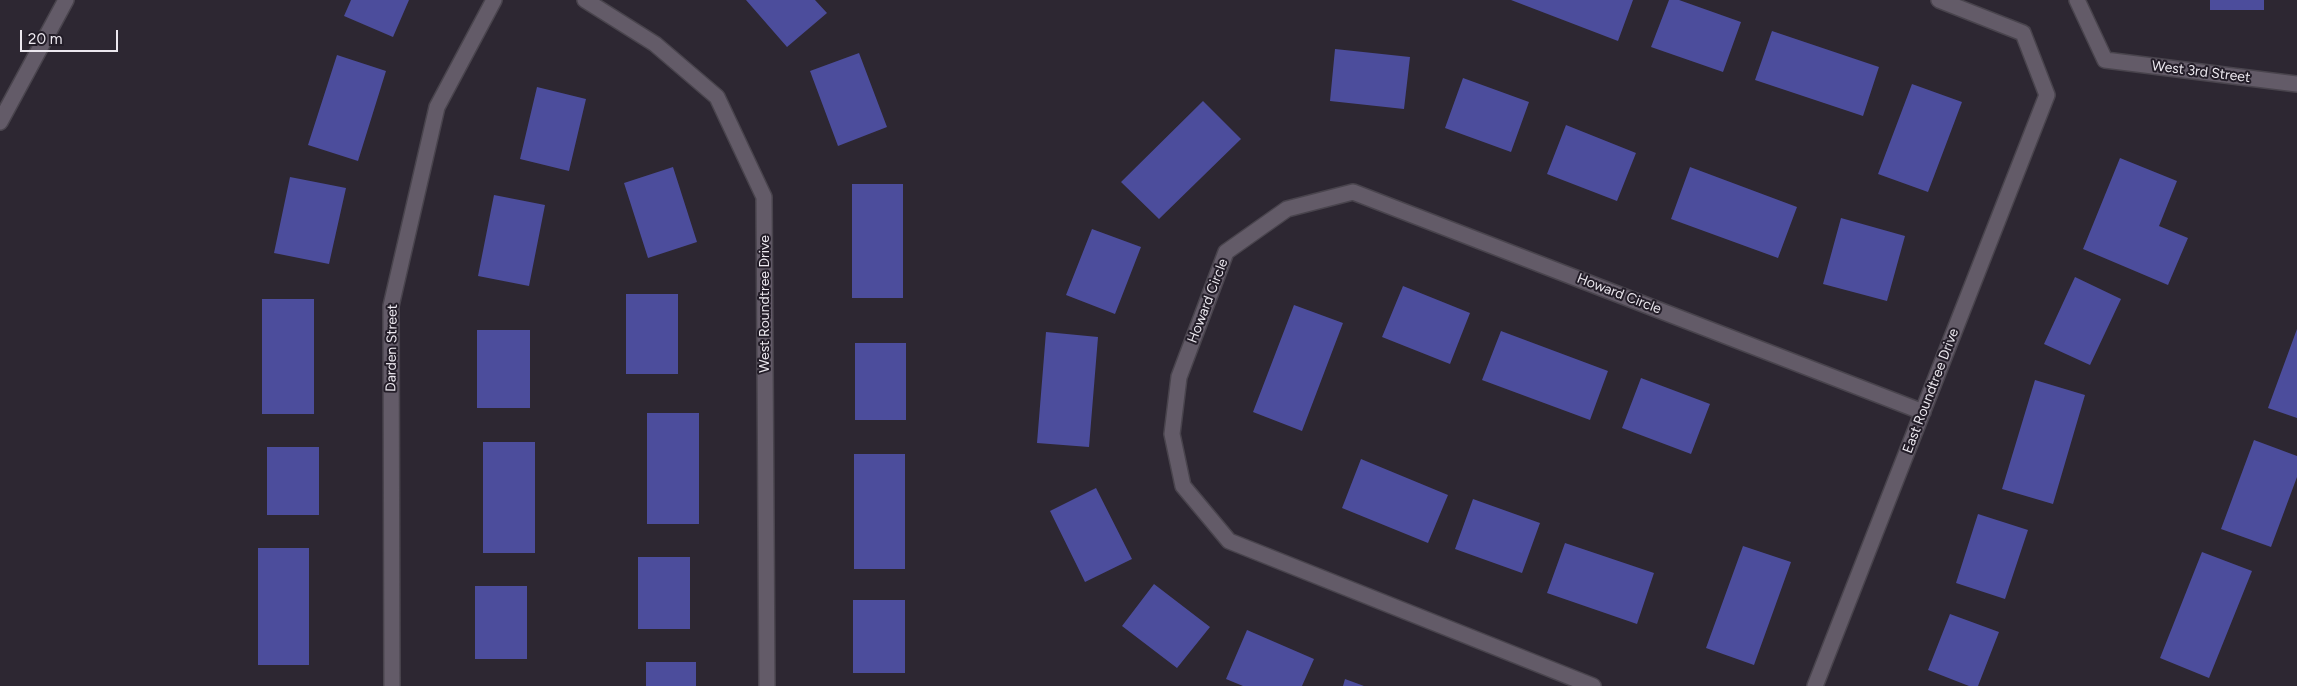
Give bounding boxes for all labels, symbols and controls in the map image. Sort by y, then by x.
scale bar [22,20,120,52]
text: 20 m [28,30,62,48]
street label: West 3rd Street [2151,58,2251,86]
street label: West Roundtree Drive [757,235,773,373]
street label: Howard Circle [1184,256,1232,346]
street label: Howard Circle [1574,270,1664,318]
street label: Darden Street [383,304,401,392]
street label: East Roundtree Drive [1899,326,1963,456]

